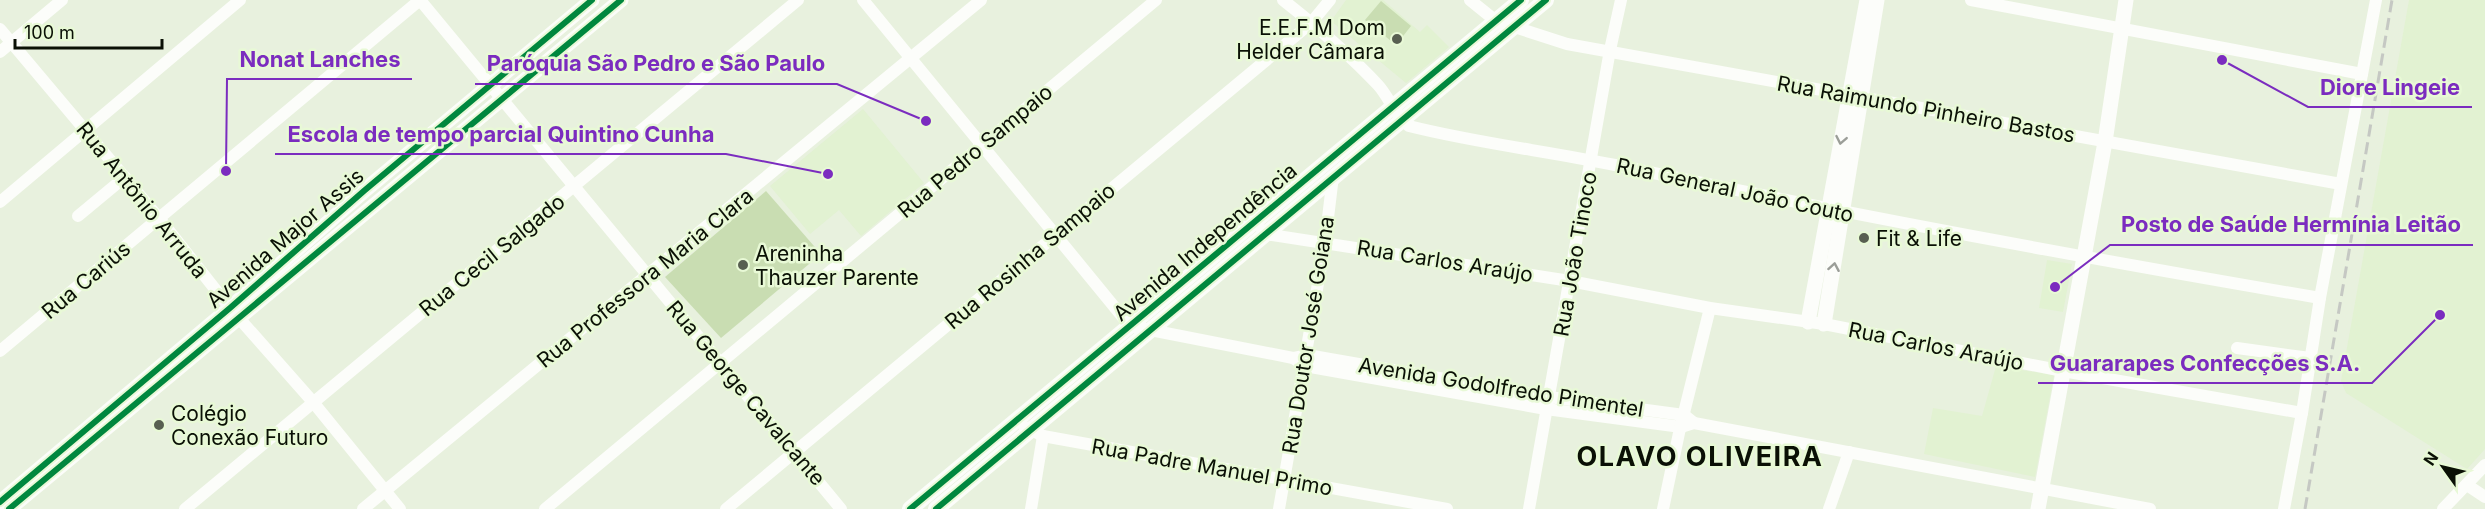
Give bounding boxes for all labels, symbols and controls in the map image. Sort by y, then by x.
scale bar [15,12,162,50]
place label: E.E.F.M Dom Helder Câmara [1236,15,1385,64]
text: 100 m [24,22,75,43]
marker: E.E.F.M Dom Helder Câmara [1390,32,1404,46]
callout: Nonat Lanches [227,39,412,79]
callout: Paróquia São Pedro e São Paulo [475,44,837,84]
text: Nonat Lanches [240,46,400,72]
text: Paróquia São Pedro e São Paulo [487,50,825,76]
callout: Diore Lingeie [2308,67,2472,107]
street label: Rua Raimundo Pinheiro Bastos [1775,70,2077,148]
text: Diore Lingeie [2320,74,2460,100]
street label: Rua Pedro Sampaio [893,79,1057,223]
callout: Escola de tempo parcial Quintino Cunha [275,114,726,154]
street label: Rua Antônio Arruda [71,117,213,283]
text: Escola de tempo parcial Quintino Cunha [288,121,714,147]
one-way arrow [1835,135,1848,145]
street label: Rua General João Couto [1614,153,1856,227]
street label: Avenida Independência [1108,158,1302,326]
street label: Avenida Major Assis [201,163,369,313]
street label: Rua João Tinoco [1548,170,1602,338]
street label: Rua Rosinha Sampaio [940,178,1120,334]
street label: Rua Professora Maria Clara [532,183,758,373]
street label: Rua Cecil Salgado [414,189,570,321]
callout: Posto de Saúde Hermínia Leitão [2110,205,2473,245]
text: Posto de Saúde Hermínia Leitão [2121,211,2461,237]
street label: Rua Doutor José Goiana [1277,215,1339,455]
place label: Fit & Life [1876,226,1962,251]
marker: Fit & Life [1857,231,1871,245]
street label: Rua Carlos Araújo [1355,235,1535,287]
street label: Rua Cariús [37,236,135,324]
place label: Areninha Thauzer Parente [755,241,919,290]
marker: Areninha Thauzer Parente [736,258,750,272]
one-way arrow [1827,262,1839,271]
street label: Rua George Cavalcante [661,296,831,490]
street label: Rua Carlos Araújo [1846,317,2026,375]
callout: Guararapes Confecções S.A. [2038,343,2372,383]
text: Guararapes Confecções S.A. [2050,350,2360,376]
street label: Avenida Godolfredo Pimentel [1357,352,1645,422]
place label: Colégio Conexão Futuro [171,401,328,450]
marker: Colégio Conexão Futuro [152,418,166,432]
street label: Rua Padre Manuel Primo [1090,434,1334,500]
north arrow [2413,437,2473,497]
district label: OLAVO OLIVEIRA [1576,440,1824,473]
text: N [2419,448,2442,469]

